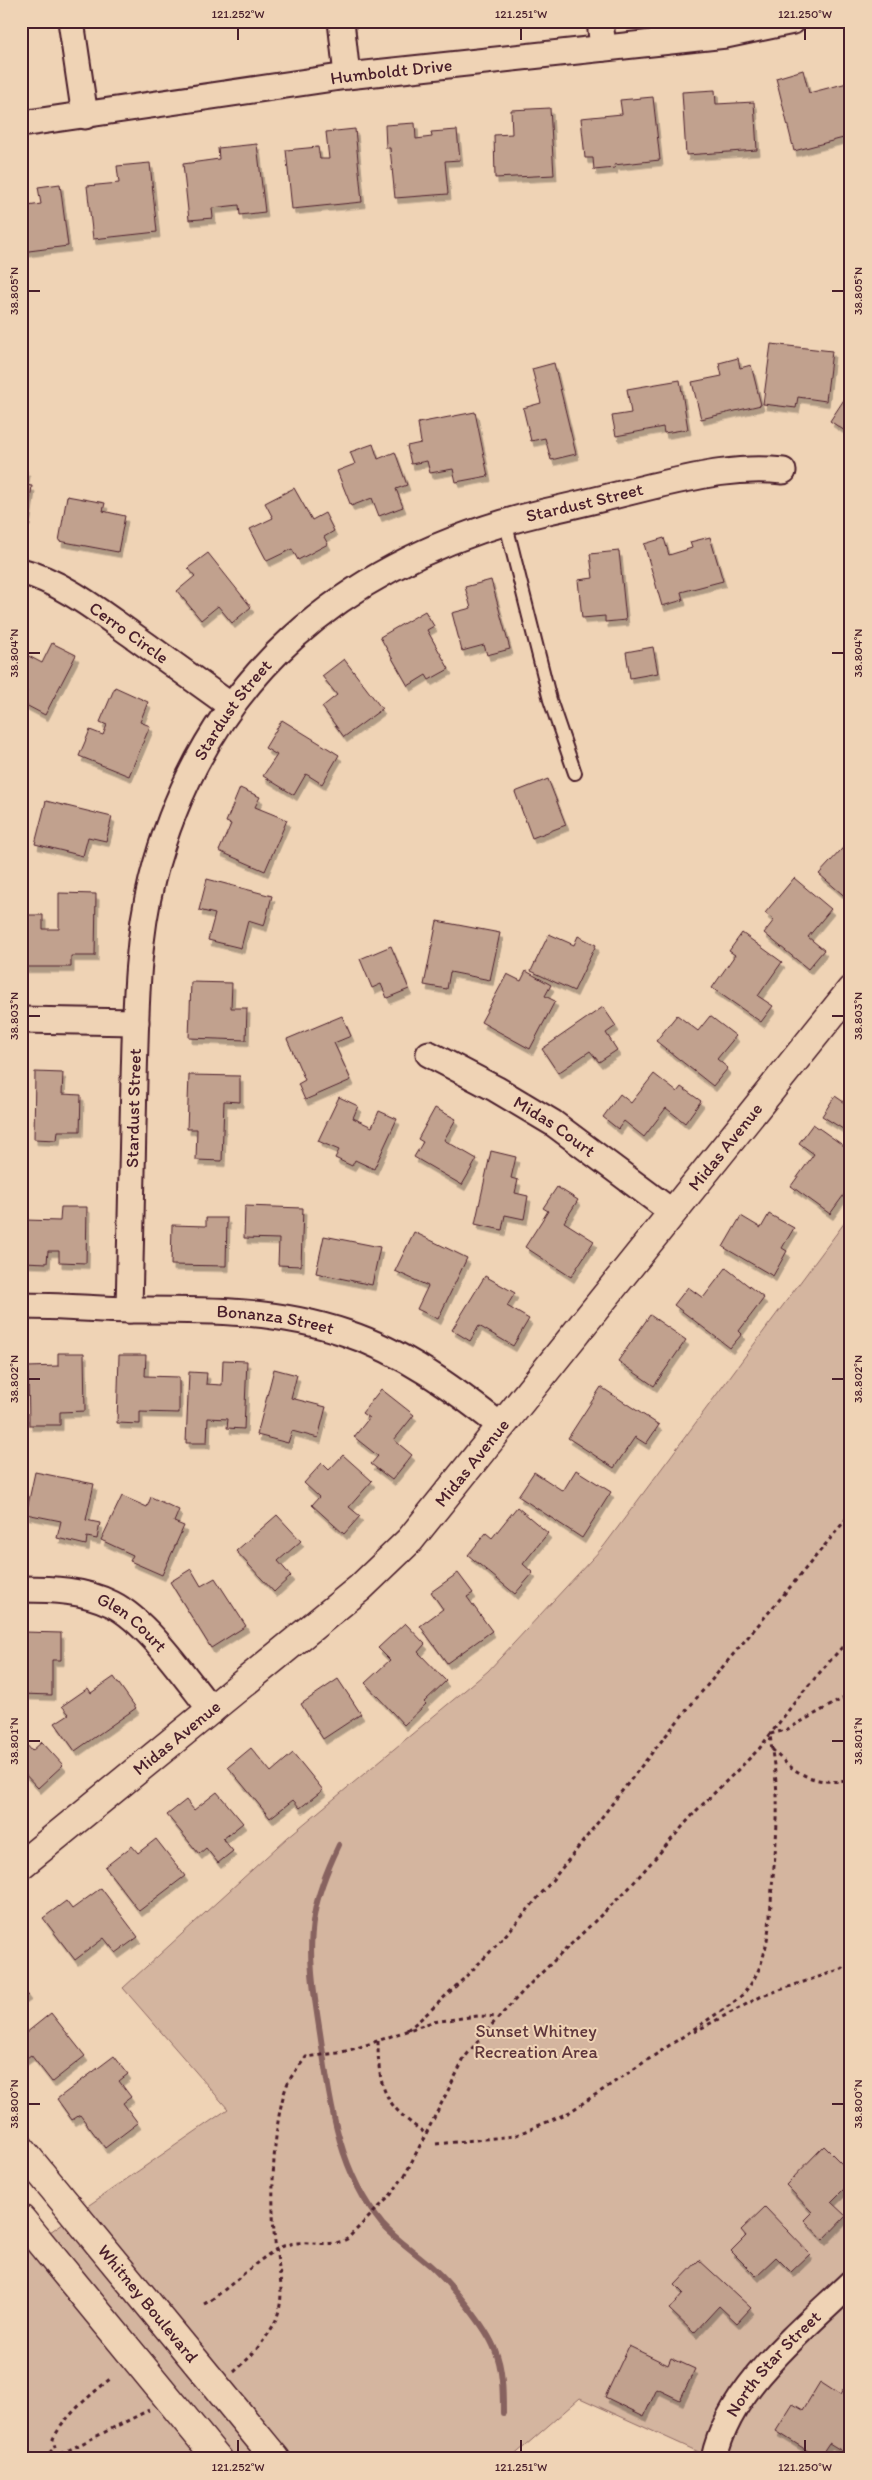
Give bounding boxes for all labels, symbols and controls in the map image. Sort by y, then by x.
text: 121.252°W [211,7,265,21]
text: 121.251°W [495,7,547,21]
text: 121.250°W [778,7,832,21]
street label: Humboldt Drive [329,54,453,89]
text: 38.805°N [7,267,21,315]
text: 38.805°N [851,267,865,315]
street label: Stardust Street [524,478,646,527]
street label: Cerro Circle [85,597,173,669]
text: 38.804°N [7,629,21,677]
text: 38.804°N [851,629,865,677]
street label: Stardust Street [189,655,276,764]
text: 38.803°N [7,992,21,1040]
text: 38.803°N [851,992,865,1040]
street label: Stardust Street [121,1048,146,1168]
street label: Midas Court [509,1091,600,1162]
street label: Midas Avenue [683,1098,767,1195]
street label: Bonanza Street [216,1300,337,1340]
text: 38.802°N [7,1355,21,1403]
text: 38.802°N [851,1355,865,1403]
street label: Midas Avenue [430,1414,514,1511]
street label: Glen Court [94,1588,172,1657]
street label: Midas Avenue [128,1695,225,1780]
text: 38.801°N [7,1717,21,1765]
text: 38.801°N [851,1717,865,1765]
park label: Sunset Whitney Recreation Area [474,2020,598,2063]
text: 38.800°N [7,2079,21,2129]
text: 38.800°N [851,2079,865,2129]
street label: Whitney Boulevard [93,2240,203,2367]
street label: North Star Street [721,2306,826,2421]
text: 121.252°W [211,2460,265,2474]
text: 121.251°W [495,2460,547,2474]
text: 121.250°W [778,2460,832,2474]

